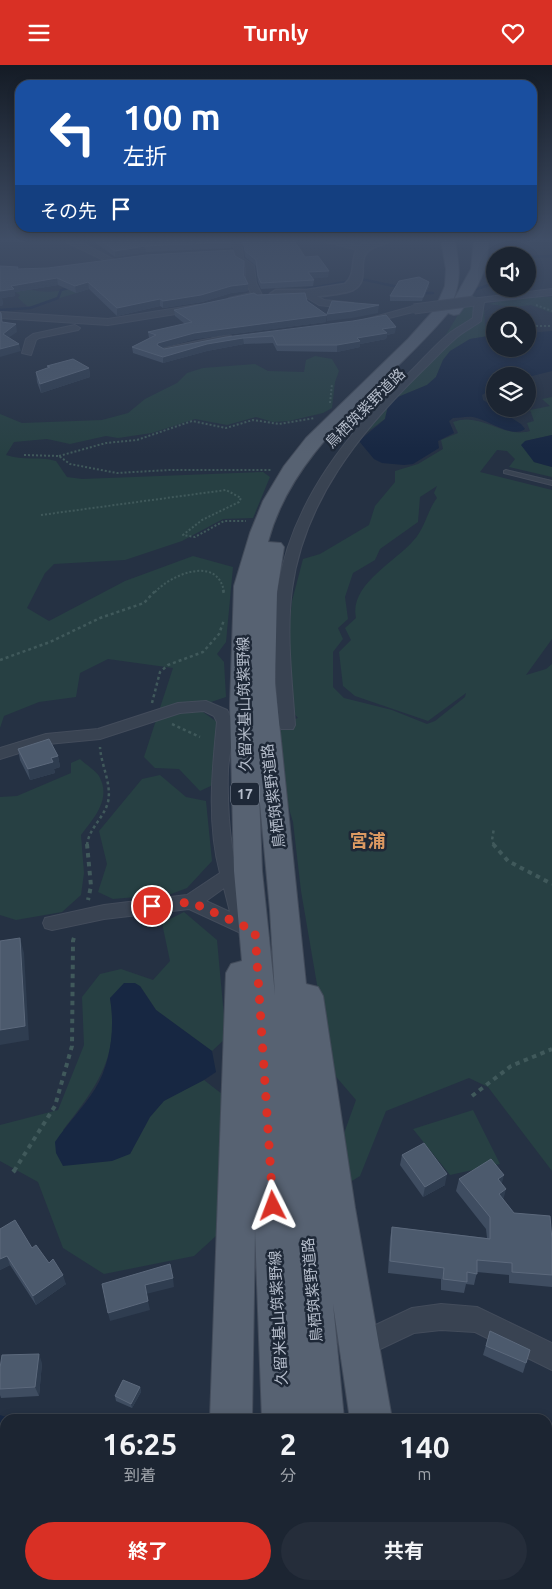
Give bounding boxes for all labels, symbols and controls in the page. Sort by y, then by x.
icon: menu [25,19,53,47]
icon: heart [499,19,527,47]
text: Turnly [244,20,308,45]
text: 100 m [123,97,221,137]
icon: left [40,100,105,165]
text: 左折 [123,143,167,168]
icon: arrive [107,195,135,223]
text: その先 [40,200,97,222]
map controls [486,247,536,417]
button: sound [486,247,536,297]
button: search [486,307,536,357]
street label: 鳥栖筑紫野道路 [322,365,408,451]
button: layers [486,367,536,417]
street label: 久留米基山筑紫野線 [234,636,254,772]
street label: 鳥栖筑紫野道路 [258,743,288,849]
road number: 17 [231,783,259,806]
district label: 宮浦 [350,830,386,850]
pin [131,885,173,927]
icon: arrive [138,892,166,920]
position arrow [246,1179,298,1231]
street label: 鳥栖筑紫野道路 [299,1237,325,1343]
street label: 久留米基山筑紫野線 [266,1250,290,1386]
text: 16:25 [102,1427,177,1461]
text: 2 [280,1427,297,1461]
text: 140 [399,1430,450,1464]
text: m [417,1465,431,1483]
text: 到着 [124,1466,156,1484]
text: 分 [280,1466,296,1484]
button: 終了 [25,1522,271,1580]
button: 共有 [281,1522,527,1580]

